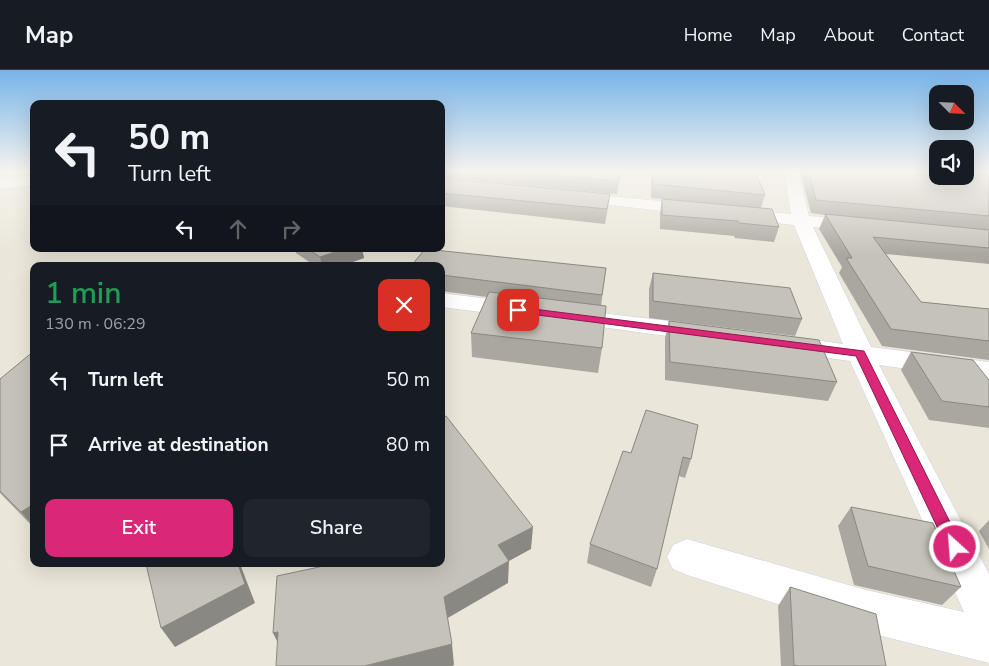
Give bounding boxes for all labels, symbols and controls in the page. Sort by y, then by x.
text: Map [25,19,73,51]
text: Home [684,23,732,47]
text: Map [760,23,796,47]
text: About [824,23,874,47]
text: Contact [902,23,964,47]
north arrow [929,85,974,130]
map controls [929,85,974,185]
text: 50 m [128,114,210,161]
icon: left [45,120,110,185]
button: sound [929,140,974,185]
text: Turn left [128,159,211,189]
icon: left [171,215,199,243]
icon: ahead [224,215,252,243]
icon: right [277,215,305,243]
text: 1 min [45,273,121,314]
button: close [378,279,430,331]
pin [497,289,539,331]
icon: arrive [504,296,532,324]
text: 130 m · 06:29 [45,313,146,335]
icon: left [45,366,73,394]
text: Turn left [88,367,163,393]
text: 50 m [386,367,430,393]
icon: arrive [45,431,73,459]
text: Arrive at destination [88,432,269,458]
text: 80 m [386,432,430,458]
button: Exit [45,499,233,557]
button: Share [243,499,430,557]
position arrow [928,520,980,572]

